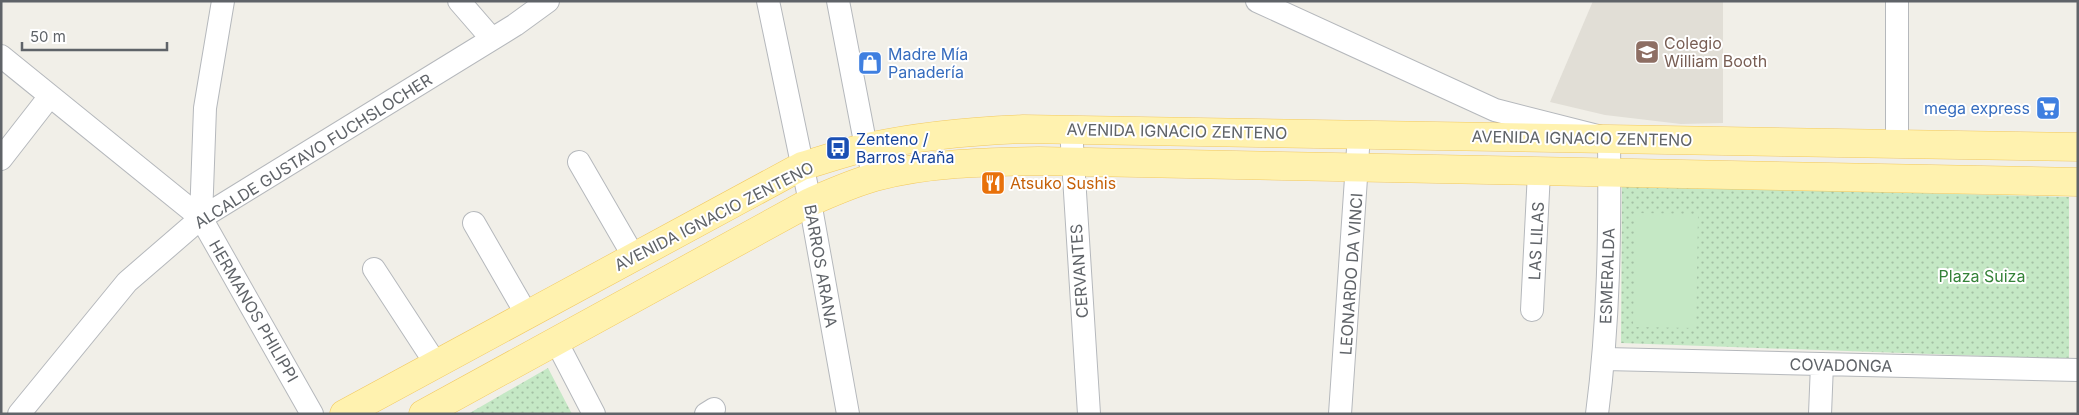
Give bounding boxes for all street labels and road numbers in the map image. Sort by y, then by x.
street label: ALCALDE GUSTAVO FUCHSLOCHER [190,69,436,233]
street label: AVENIDA IGNACIO ZENTENO [1066,119,1288,143]
street label: AVENIDA IGNACIO ZENTENO [1471,126,1693,150]
street label: AVENIDA IGNACIO ZENTENO [611,157,817,275]
street label: LEONARDO DA VINCI [1335,192,1367,356]
street label: LAS LILAS [1524,201,1548,281]
street label: BARROS ARANA [800,203,842,329]
street label: CERVANTES [1066,223,1092,319]
street label: ESMERALDA [1595,227,1619,325]
street label: HERMANOS PHILIPPI [205,236,303,386]
street label: COVADONGA [1789,354,1893,376]

